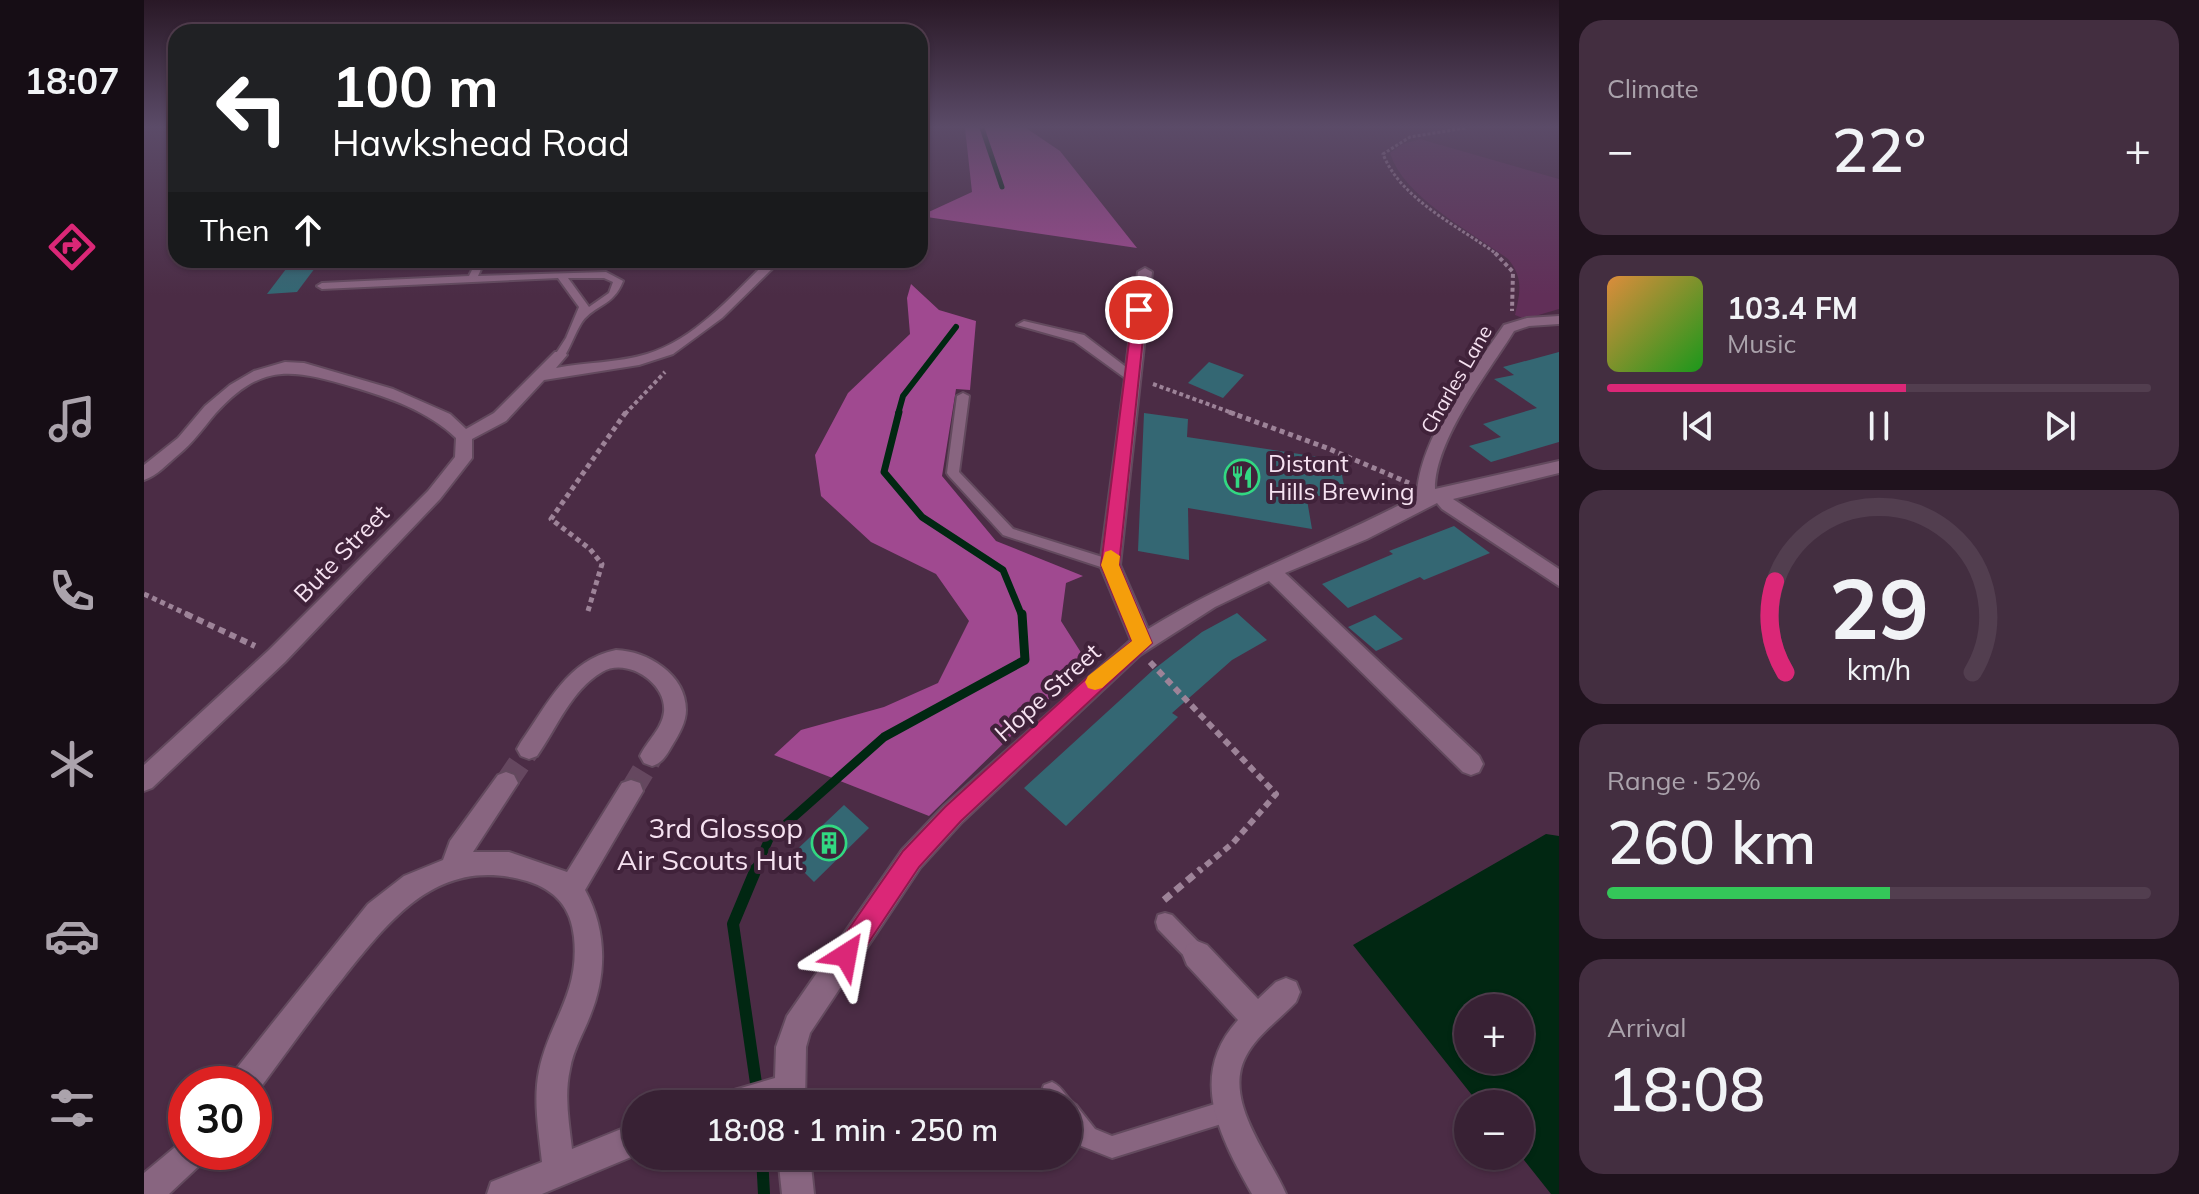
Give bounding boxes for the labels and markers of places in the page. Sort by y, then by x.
pin [1105,276,1173,344]
place label: Distant Hills Brewing [1268,448,1415,506]
restaurant icon: Distant Hills Brewing [1223,458,1261,496]
place label: 3rd Glossop Air Scouts Hut [617,810,803,877]
building icon: 3rd Glossop Air Scouts Hut [810,824,848,862]

